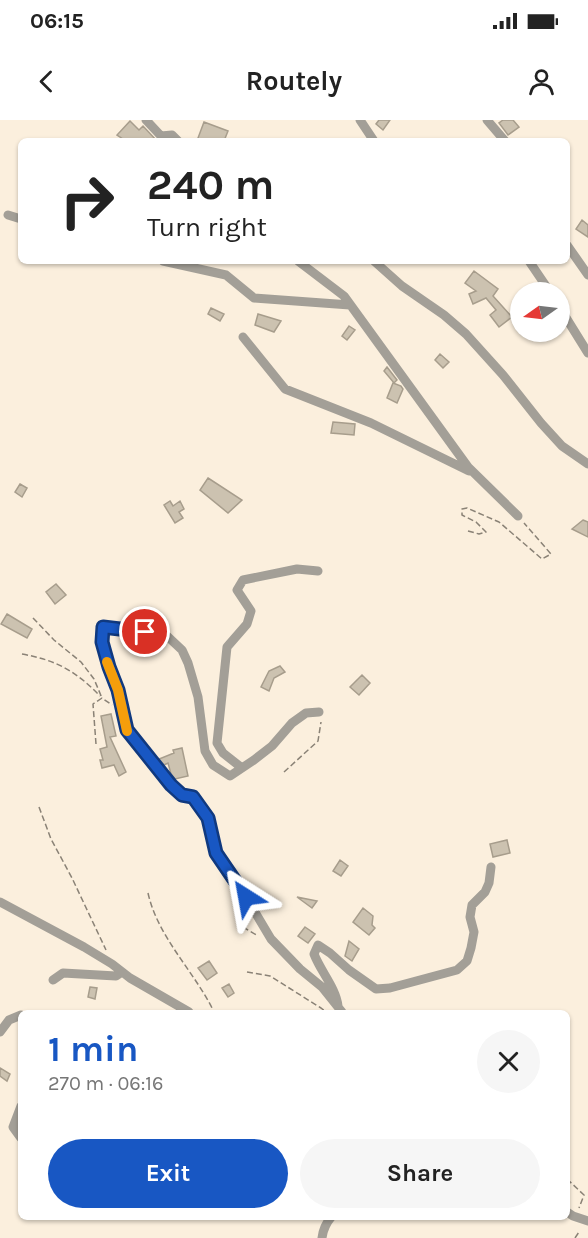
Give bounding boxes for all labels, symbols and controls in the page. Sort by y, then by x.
text: 06:15 [30,8,84,34]
icon: back [30,65,63,98]
text: Routely [246,65,342,97]
icon: person [525,65,558,98]
text: 240 m [147,160,274,210]
icon: right [48,162,126,240]
text: Turn right [147,211,267,243]
north arrow [510,282,570,342]
map controls [510,282,570,342]
pin [119,606,170,657]
icon: arrive [128,615,161,648]
position arrow [214,865,278,929]
text: 1 min [48,1028,138,1070]
button: close [477,1030,540,1093]
text: 270 m · 06:16 [48,1072,163,1095]
button: Exit [48,1139,288,1208]
button: Share [300,1139,540,1208]

